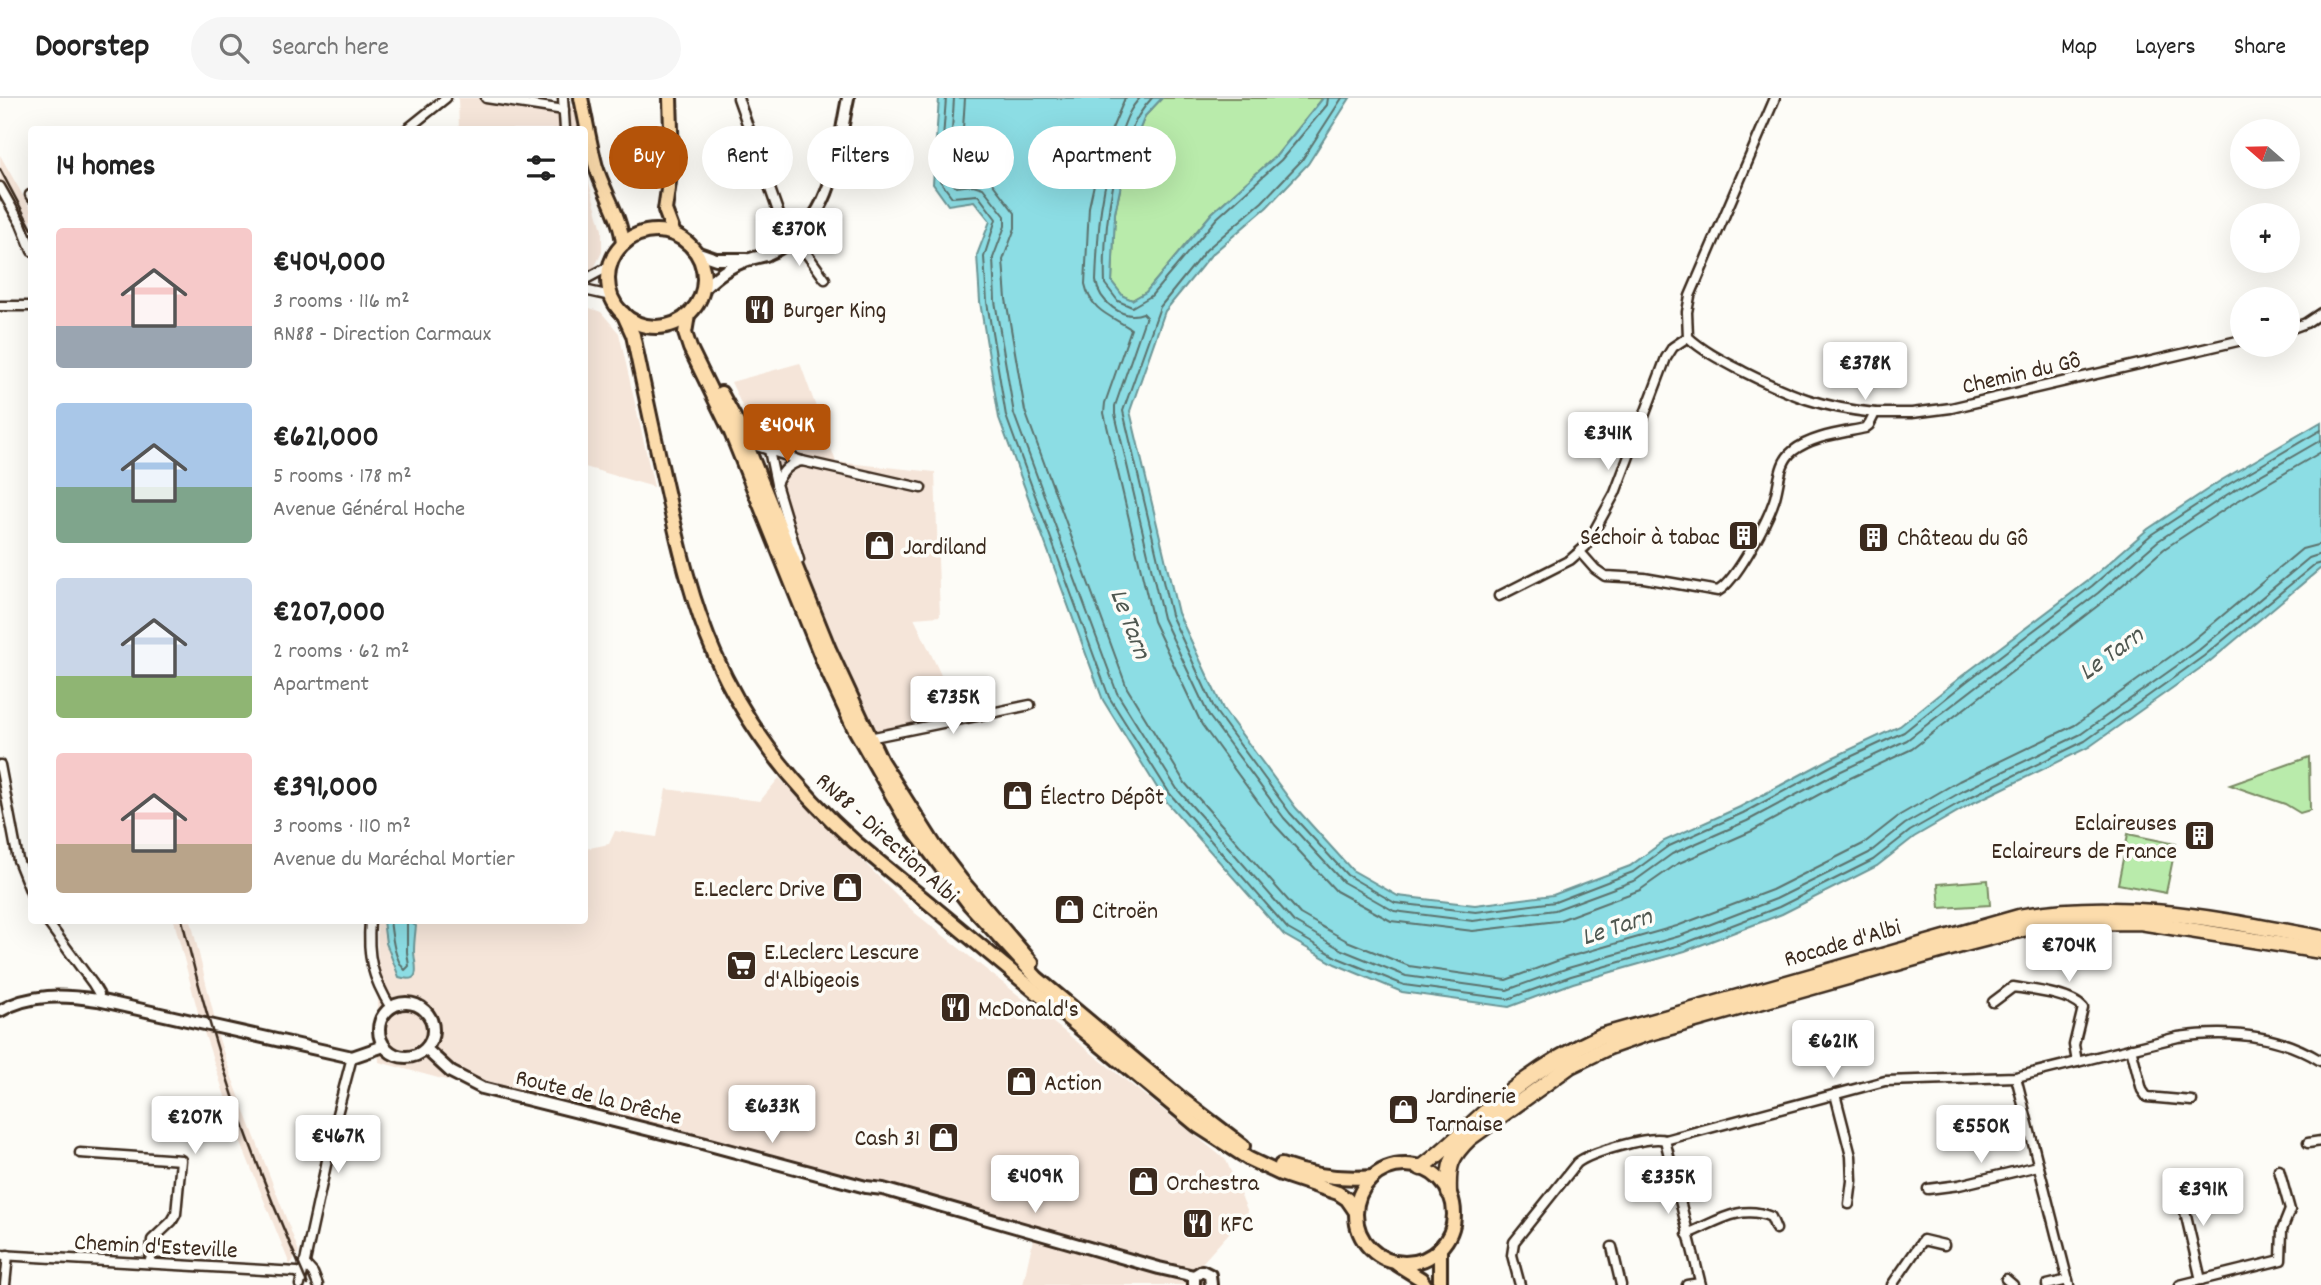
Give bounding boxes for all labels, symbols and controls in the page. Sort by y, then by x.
search box [191,17,681,80]
text: Doorstep [35,25,149,72]
icon: search [215,29,253,67]
text: Search here [271,30,389,67]
text: Map [2061,31,2097,65]
text: Layers [2135,31,2196,65]
text: Share [2234,31,2286,65]
north arrow [2230,119,2300,189]
map controls [2230,119,2300,357]
chip: Buy [609,126,688,189]
chip: Rent [702,126,793,189]
chip: Filters [807,126,914,189]
chip: New [928,126,1014,189]
chip: Apartment [1028,126,1176,189]
text: 14 homes [56,147,155,190]
icon: filters [522,149,560,187]
button: + [2230,203,2300,273]
pin: €370K [750,208,848,268]
text: €370K [771,214,827,247]
text: €404,000 [273,243,386,286]
icon: home [112,256,196,340]
text: 3 rooms · 116 m² [273,286,410,319]
button: − [2230,287,2300,357]
restaurant icon: Burger King [743,292,777,326]
place label: Burger King [783,295,886,329]
text: RN88 - Direction Carmaux [273,319,491,352]
pin: €378K [1816,342,1914,402]
street label: Chemin du Gô [1959,345,2084,405]
text: €378K [1839,348,1891,381]
pin: €404K [738,404,836,464]
text: €404K [759,410,815,443]
pin: €341K [1559,412,1657,472]
text: €621,000 [273,418,379,461]
text: €341K [1584,418,1632,451]
icon: home [112,431,196,515]
text: 5 rooms · 178 m² [273,461,412,494]
text: Avenue Général Hoche [273,494,465,527]
building icon: Séchoir à tabac [1726,519,1760,553]
building icon: Château du Gô [1857,520,1891,554]
place label: Séchoir à tabac [1580,522,1720,556]
place label: Château du Gô [1897,523,2028,557]
shop icon: Jardiland [863,529,897,563]
place label: Jardiland [903,532,987,566]
water label: Le Tarn [1099,584,1159,666]
text: €207,000 [273,593,385,636]
icon: home [112,606,196,690]
water label: Le Tarn [2072,618,2153,691]
text: 2 rooms · 62 m² [273,636,409,669]
text: Apartment [273,669,369,702]
pin: €735K [904,676,1002,736]
text: €735K [926,682,980,715]
street label: RN88 - Direction Albi [807,766,965,913]
text: €391,000 [273,768,378,811]
shop icon: Électro Dépôt [1000,779,1034,813]
icon: home [112,781,196,865]
place label: Électro Dépôt [1040,782,1164,816]
place label: Eclaireuses Eclaireurs de France [1991,808,2177,870]
text: 3 rooms · 110 m² [273,811,411,844]
building icon: Eclaireuses Eclaireurs de France [2183,819,2217,853]
text: Avenue du Maréchal Mortier [273,844,515,877]
shop icon: E.Leclerc Drive [831,871,865,905]
place label: E.Leclerc Drive [694,874,825,908]
shop icon: Citroën [1052,893,1086,927]
place label: Citroën [1092,896,1158,930]
water label: Le Tarn [1577,899,1658,957]
street label: Rocade d'Albi [1780,912,1905,978]
pin: €704K [2020,924,2118,984]
text: €704K [2042,930,2096,963]
place label: E.Leclerc Lescure d'Albigeois [764,937,919,999]
supermarket icon: E.Leclerc Lescure d'Albigeois [724,948,758,982]
restaurant icon: McDonald's [938,991,972,1025]
place label: McDonald's [978,994,1079,1028]
pin: €621K [1784,1020,1882,1080]
text: €621K [1808,1026,1858,1059]
street label: Route de la Drêche [512,1062,685,1136]
shop icon: Action [1004,1065,1038,1099]
place label: Action [1044,1068,1102,1102]
place label: Jardinerie Tarnaise [1426,1081,1516,1143]
pin: €633K [723,1086,821,1145]
text: €633K [744,1091,800,1124]
shop icon: Jardinerie Tarnaise [1386,1092,1420,1126]
pin: €207K [146,1096,244,1156]
text: €207K [168,1102,222,1135]
pin: €550K [1932,1105,2030,1165]
text: €550K [1952,1111,2010,1144]
pin: €467K [289,1116,387,1175]
shop icon: Cash 31 [926,1120,960,1154]
text: €467K [311,1121,365,1154]
place label: Cash 31 [854,1123,920,1157]
pin: €409K [986,1156,1084,1215]
pin: €335K [1619,1156,1717,1216]
text: €409K [1007,1161,1063,1194]
text: €335K [1641,1162,1695,1195]
shop icon: Orchestra [1126,1165,1160,1199]
place label: Orchestra [1166,1168,1260,1202]
pin: €391K [2154,1168,2252,1228]
text: €391K [2178,1174,2228,1207]
restaurant icon: KFC [1180,1206,1214,1240]
place label: KFC [1220,1209,1254,1243]
street label: Chemin d'Esteville [73,1227,238,1269]

